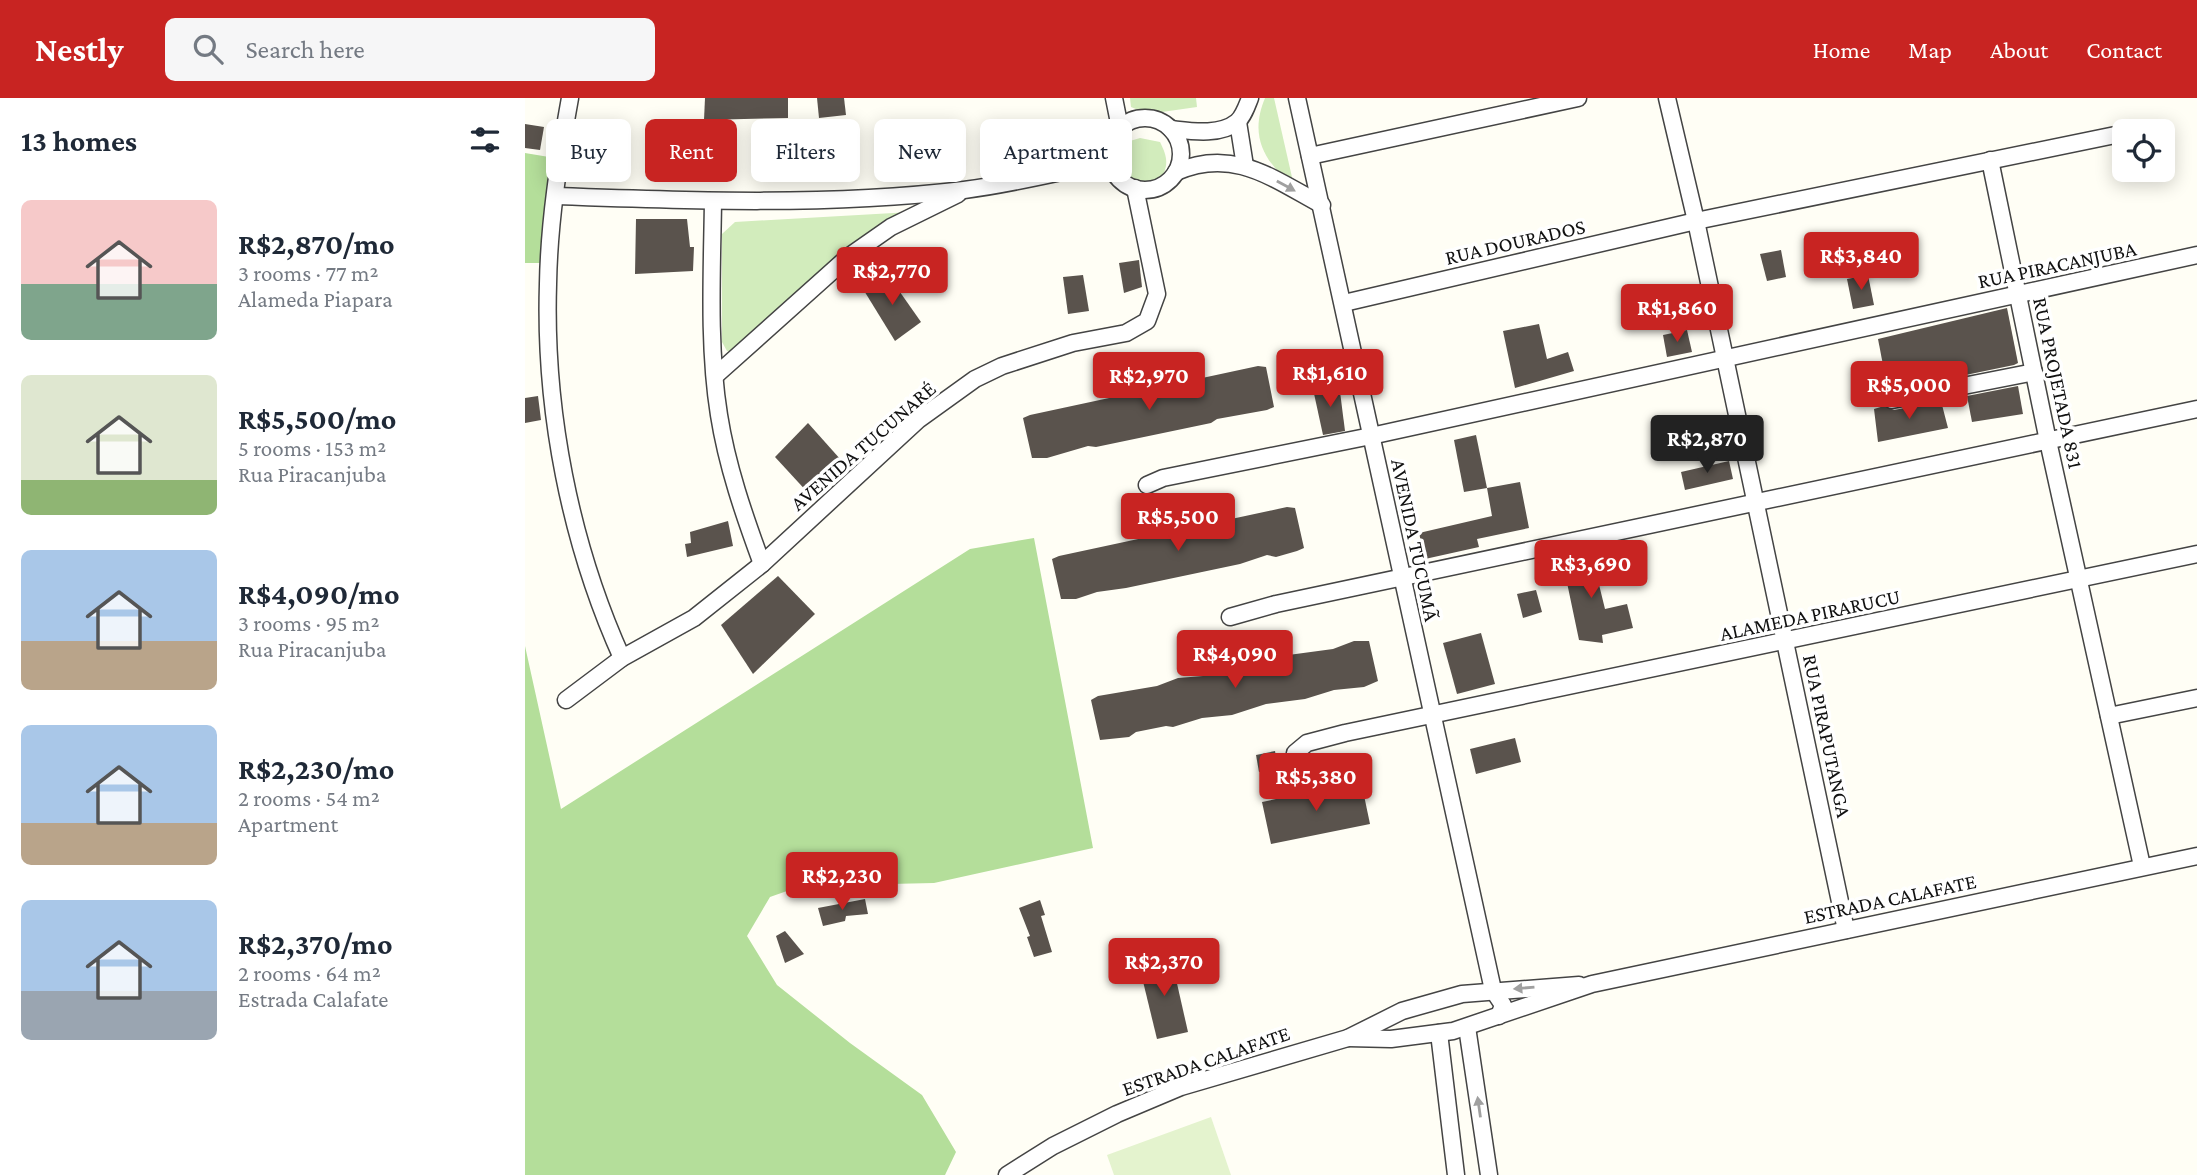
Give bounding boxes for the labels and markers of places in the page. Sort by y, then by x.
pin: R$3,840 [1796,232,1926,292]
pin: R$2,770 [827,248,957,307]
pin: R$1,860 [1612,285,1742,344]
pin: R$1,610 [1265,350,1395,409]
pin: R$2,970 [1084,352,1214,412]
pin: R$5,000 [1844,362,1974,421]
pin: R$2,870 [1642,416,1772,475]
pin: R$5,500 [1113,494,1243,553]
pin: R$3,690 [1526,540,1656,600]
pin: R$4,090 [1170,630,1300,690]
pin: R$5,380 [1251,754,1381,813]
pin: R$2,230 [777,852,907,912]
pin: R$2,370 [1099,939,1229,998]

